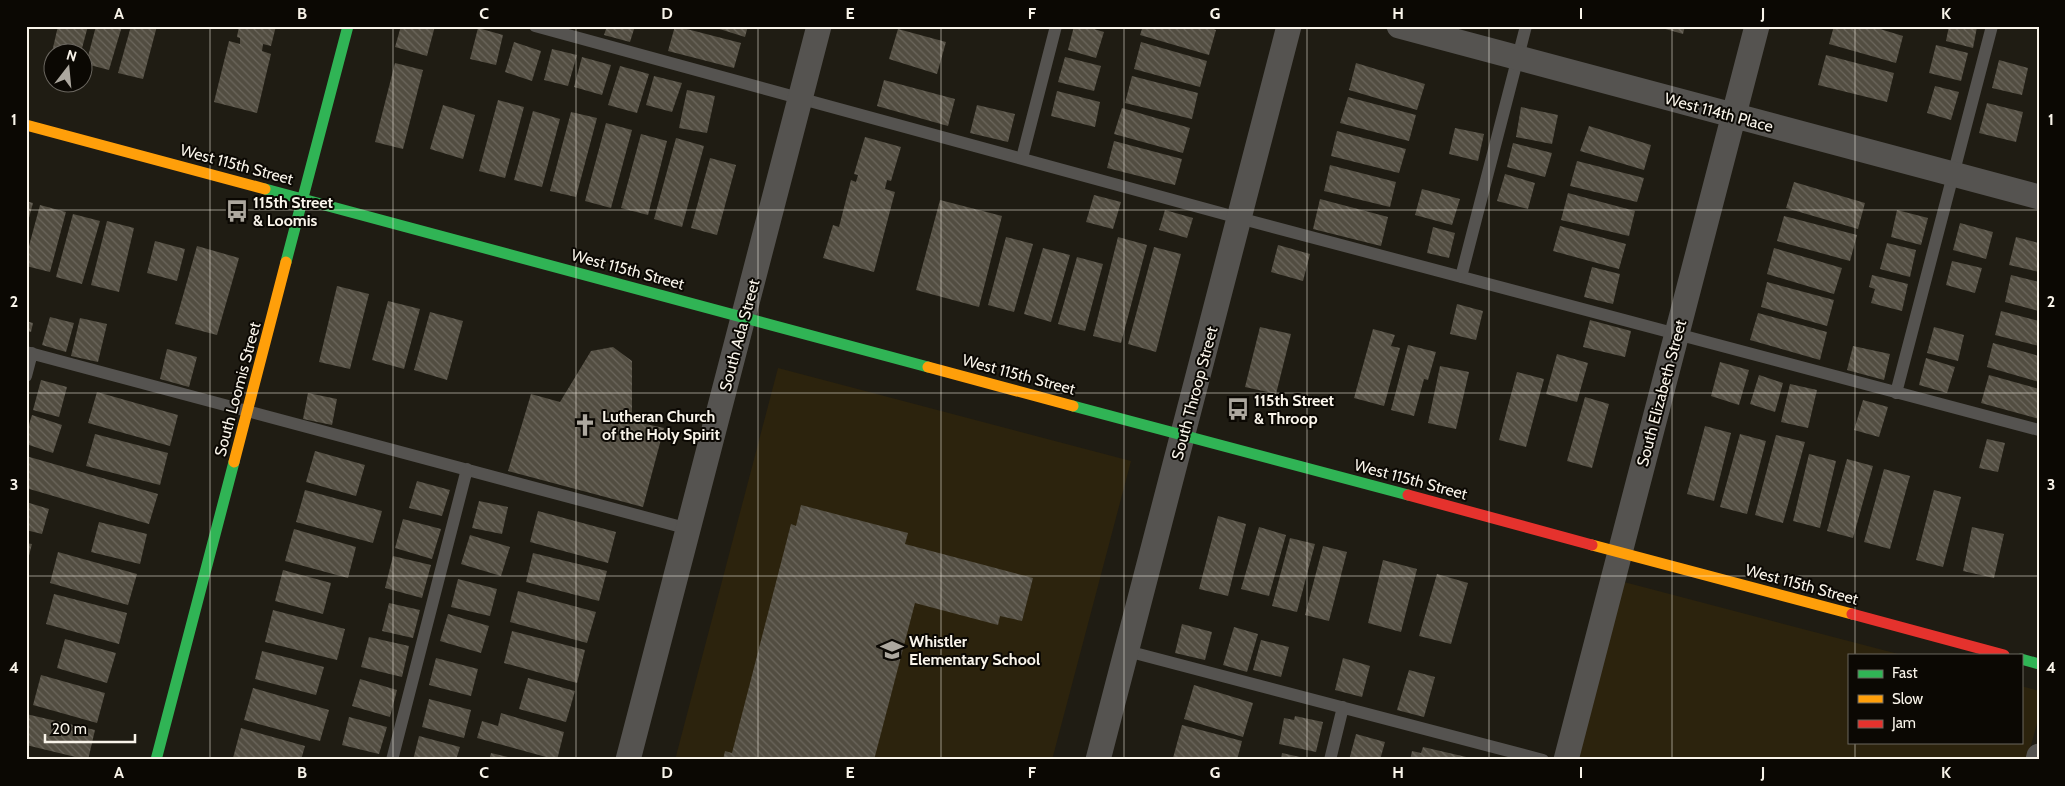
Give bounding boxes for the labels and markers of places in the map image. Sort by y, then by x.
place label: 115th Street & Loomis [253,193,334,230]
bus stop icon: 115th Street & Loomis [224,198,250,224]
place label: 115th Street & Throop [1254,391,1335,428]
bus stop icon: 115th Street & Throop [1225,396,1251,422]
place label: Lutheran Church of the Holy Spirit [602,407,720,444]
church icon: Lutheran Church of the Holy Spirit [572,412,598,438]
place label: Whistler Elementary School [909,632,1040,669]
school or university icon: Whistler Elementary School [879,637,905,663]

